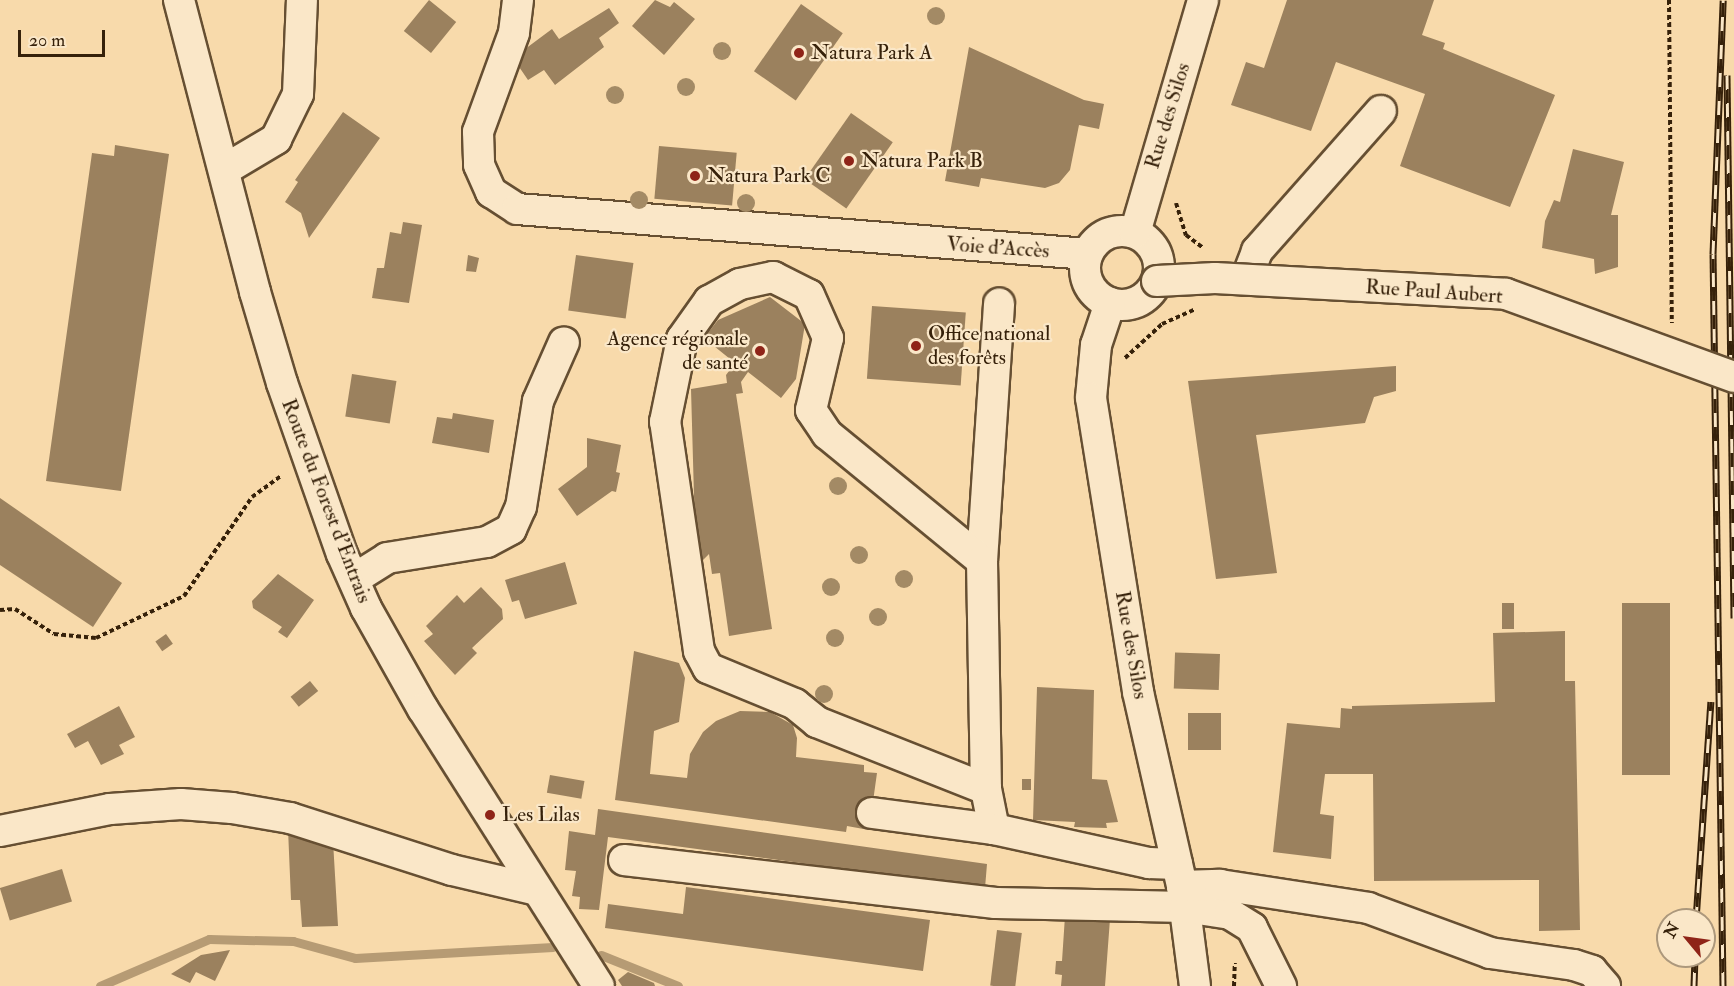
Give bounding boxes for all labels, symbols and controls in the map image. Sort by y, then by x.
scale bar [21,18,108,56]
text: 20 m [29,29,65,52]
place label: Natura Park A [811,40,932,66]
marker: Natura Park A [792,46,806,60]
street label: Rue des Silos [1140,60,1196,172]
place label: Natura Park B [861,148,983,174]
marker: Natura Park B [842,154,856,168]
place label: Natura Park C [707,163,831,189]
marker: Natura Park C [688,169,702,183]
street label: Voie d'Accès [946,232,1050,264]
street label: Rue Paul Aubert [1364,275,1504,309]
place label: Office national des forêts [928,321,1050,371]
place label: Agence régionale de santé [607,326,748,376]
marker: Office national des forêts [909,339,923,353]
marker: Agence régionale de santé [753,344,767,358]
street label: Route du Forest d'Entrais [275,395,377,607]
street label: Rue des Silos [1109,589,1153,701]
place label: Les Lilas [502,802,580,828]
marker: Les Lilas [483,808,497,822]
north arrow [1656,908,1716,968]
text: N [1660,919,1684,941]

